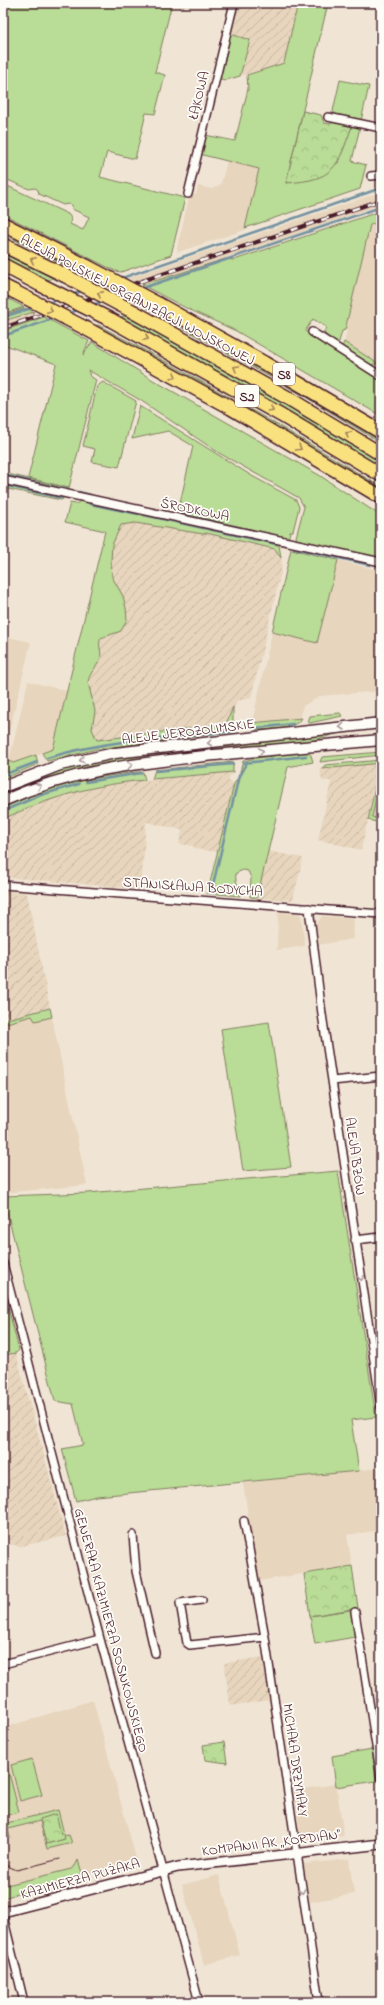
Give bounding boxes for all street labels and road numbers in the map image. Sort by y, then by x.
street label: ŁĄKOWA [183,69,216,123]
street label: ALEJA POLSKIEJ ORGANIZACJI WOJSKOWEJ [16,229,258,371]
road number: S8 [273,363,295,385]
road number: S2 [235,385,259,407]
street label: ŚRODKOWA [158,493,231,528]
street label: ALEJE JEROZOLIMSKIE [120,714,256,751]
street label: STANISŁAWA BODYCHA [122,872,263,903]
street label: ALEJA BZÓW [339,1116,370,1196]
street label: GENERAŁA KAZIMIERZA SOSNKOWSKIEGO [68,1506,153,1755]
street label: MICHAŁA DRZYMAŁY [276,1702,313,1819]
street label: KOMPANII AK „KORDIAN” [201,1824,342,1862]
street label: KAZIMIERZA PUŻAKA [18,1853,142,1905]

